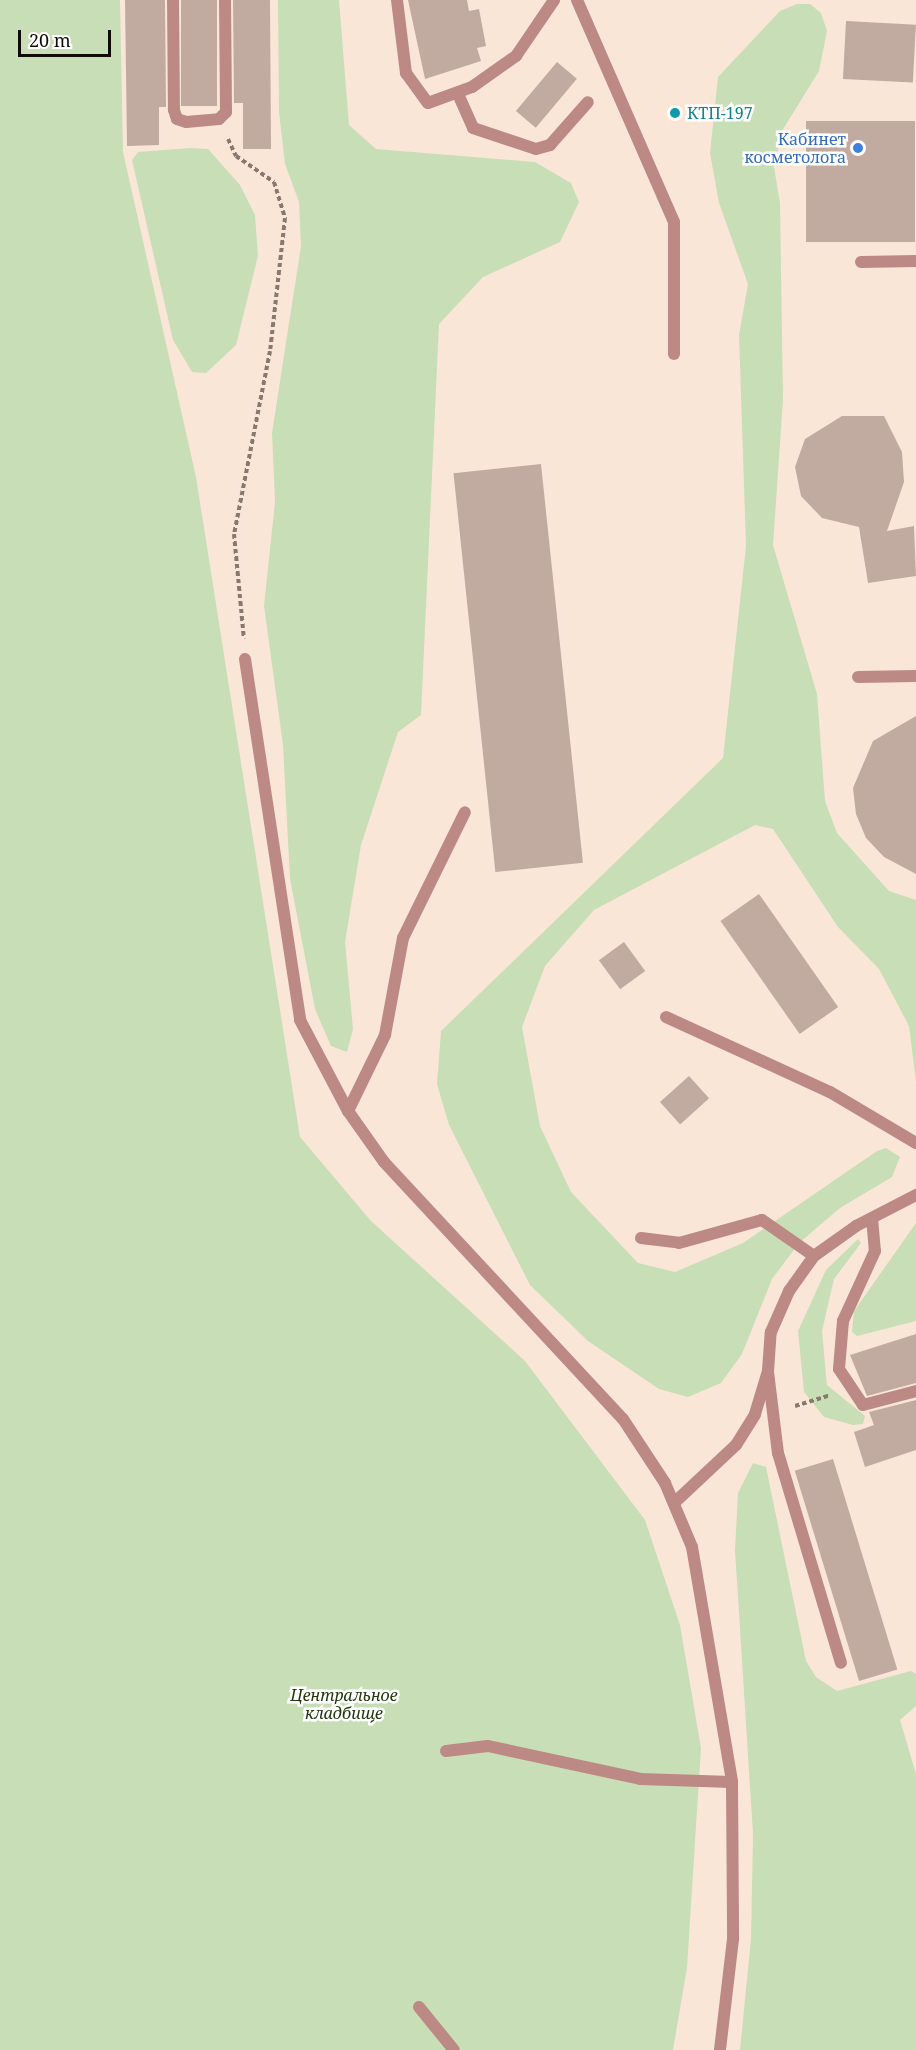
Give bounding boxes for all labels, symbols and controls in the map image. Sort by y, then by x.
scale bar [21,18,114,56]
text: 20 m [29,28,71,52]
place label: КТП-197 [687,103,753,123]
marker: КТП-197 [668,106,682,120]
place label: Кабинет косметолога [744,129,846,167]
marker: Кабинет косметолога [851,141,865,155]
park label: Центральное кладбище [290,1685,398,1723]

